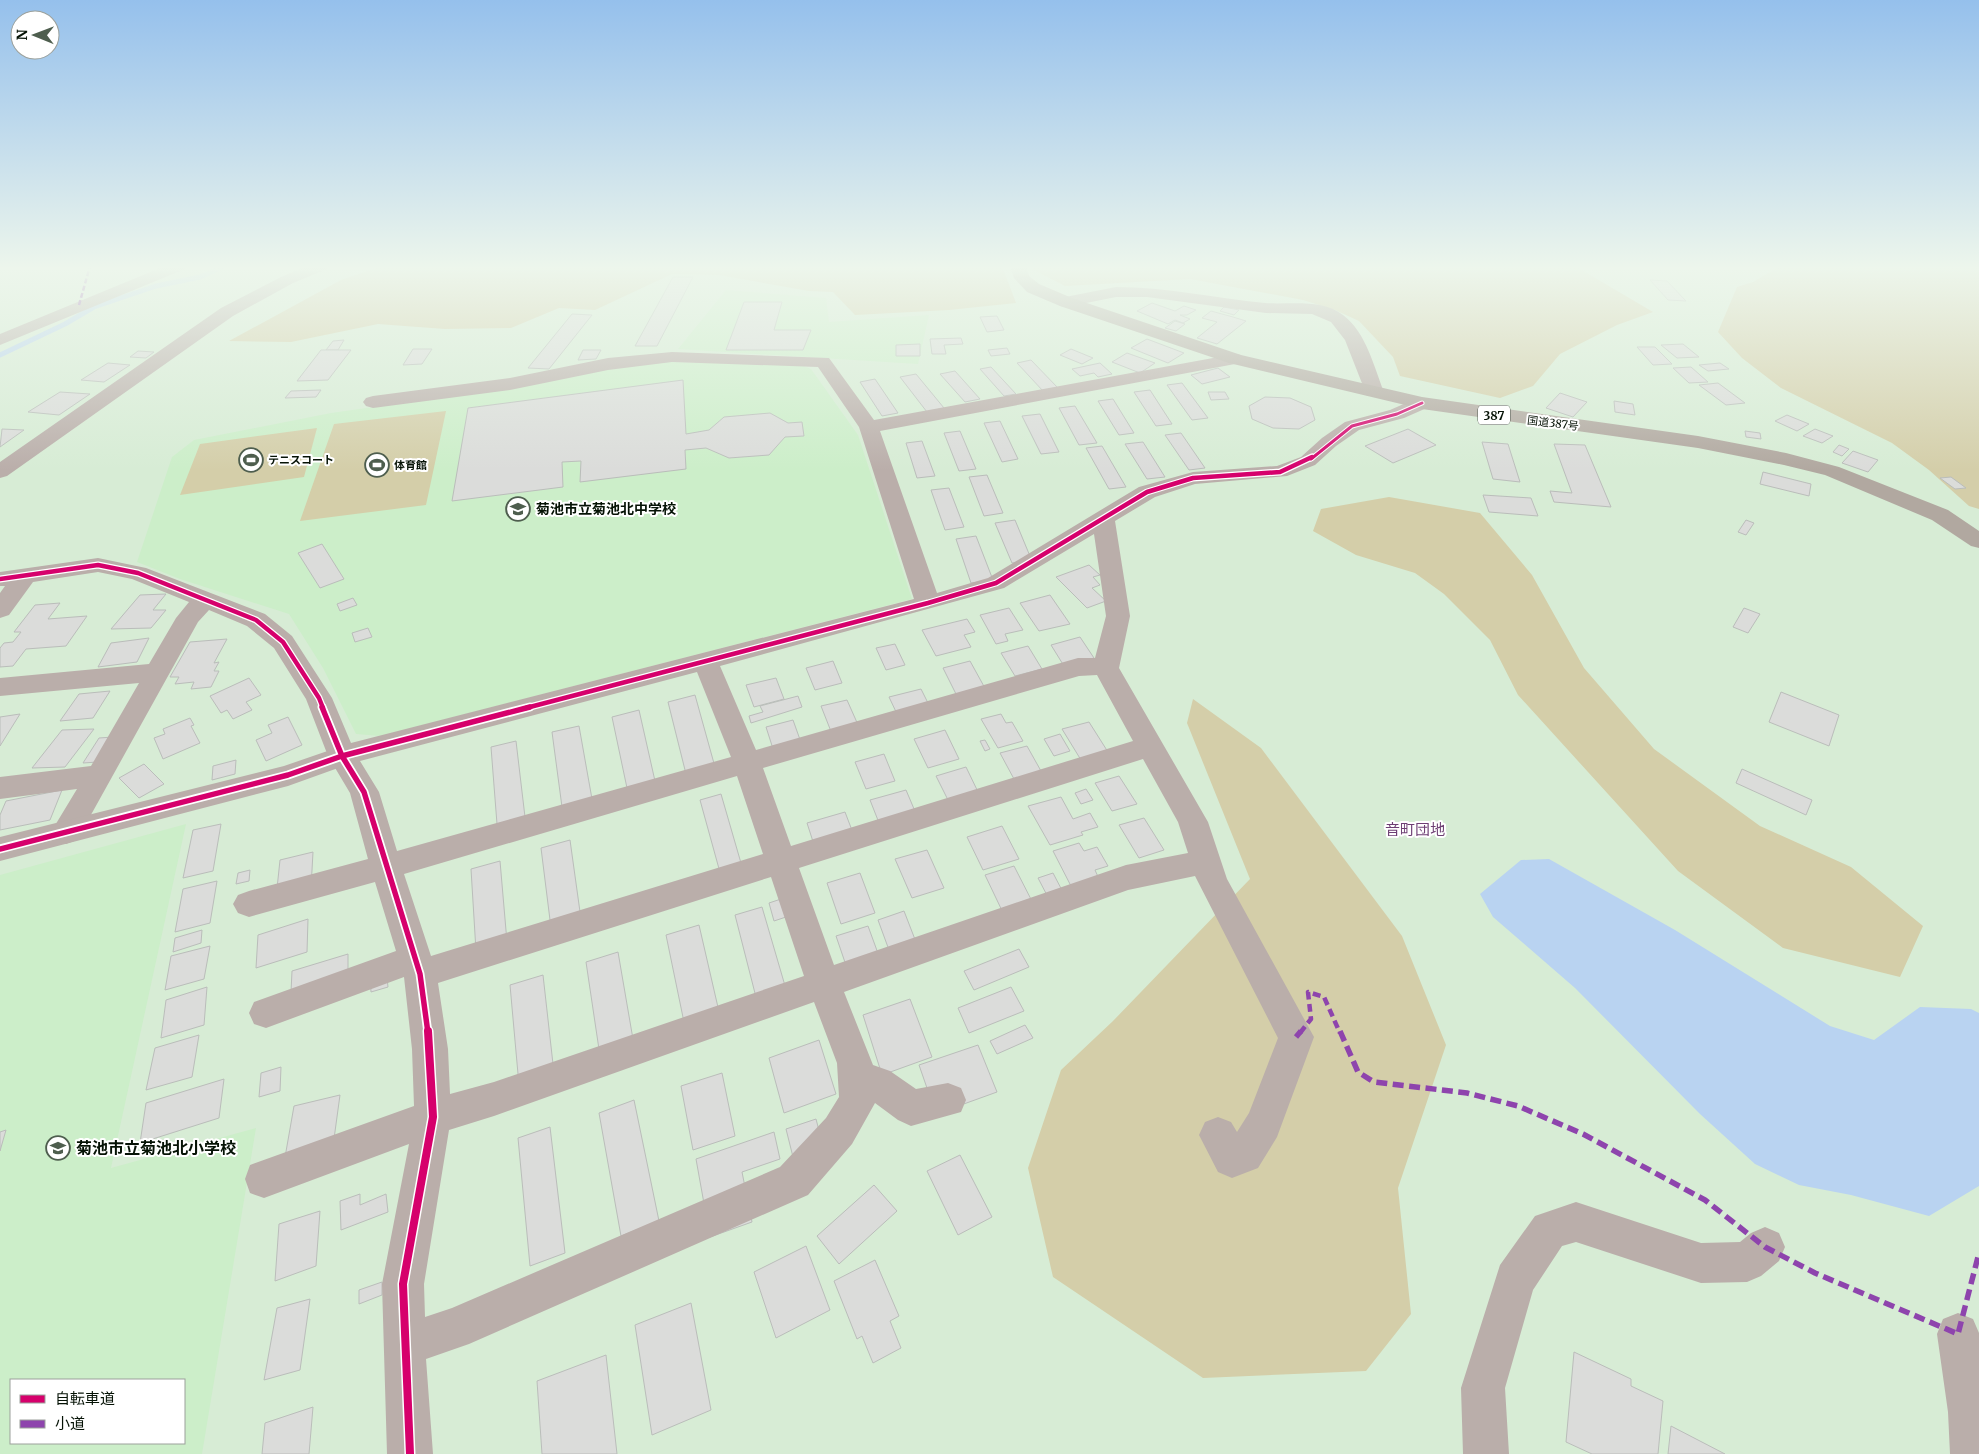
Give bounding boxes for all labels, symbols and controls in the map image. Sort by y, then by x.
north arrow [10,10,60,60]
text: N [13,29,31,40]
road number: 387 [1478,406,1510,424]
street label: 国道387号 [1526,413,1580,433]
sports icon: テニスコート [238,447,264,473]
sports icon: 体育館 [364,452,390,478]
place label: テニスコート [268,453,334,467]
place label: 体育館 [394,458,427,472]
school or university icon: 菊池市立菊池北中学校 [505,496,531,522]
place label: 菊池市立菊池北中学校 [536,500,676,518]
district label: 音町団地 [1385,820,1445,839]
school or university icon: 菊池市立菊池北小学校 [45,1135,71,1161]
place label: 菊池市立菊池北小学校 [76,1138,236,1158]
legend [10,1379,185,1444]
text: 自転車道 [55,1389,115,1408]
text: 小道 [55,1414,85,1433]

